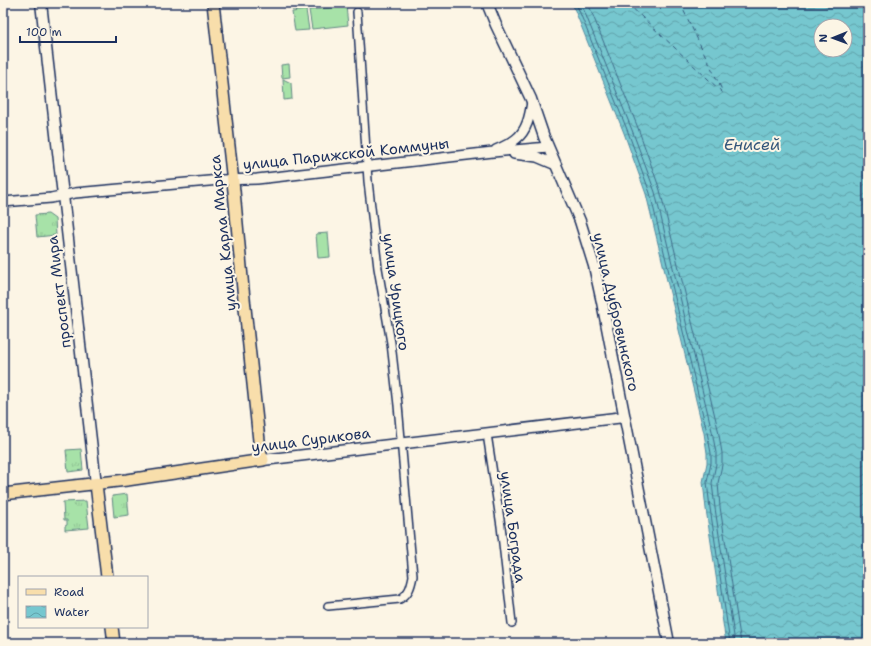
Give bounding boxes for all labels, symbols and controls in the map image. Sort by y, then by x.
scale bar [20,18,116,44]
north arrow [813,18,853,58]
text: 100 m [26,24,62,40]
text: N [816,33,831,43]
street label: улица Парижской Коммуны [242,133,450,175]
water label: Енисей [724,134,780,155]
street label: улица Карла Маркса [205,153,241,312]
street label: улица Дубровинского [588,231,644,393]
street label: улица Урицкого [378,232,414,352]
street label: проспект Мира [42,234,76,349]
street label: улица Сурикова [250,423,372,457]
street label: улица Бограда [495,470,531,585]
legend [18,576,148,628]
text: Road [54,584,85,600]
text: Water [54,604,90,620]

